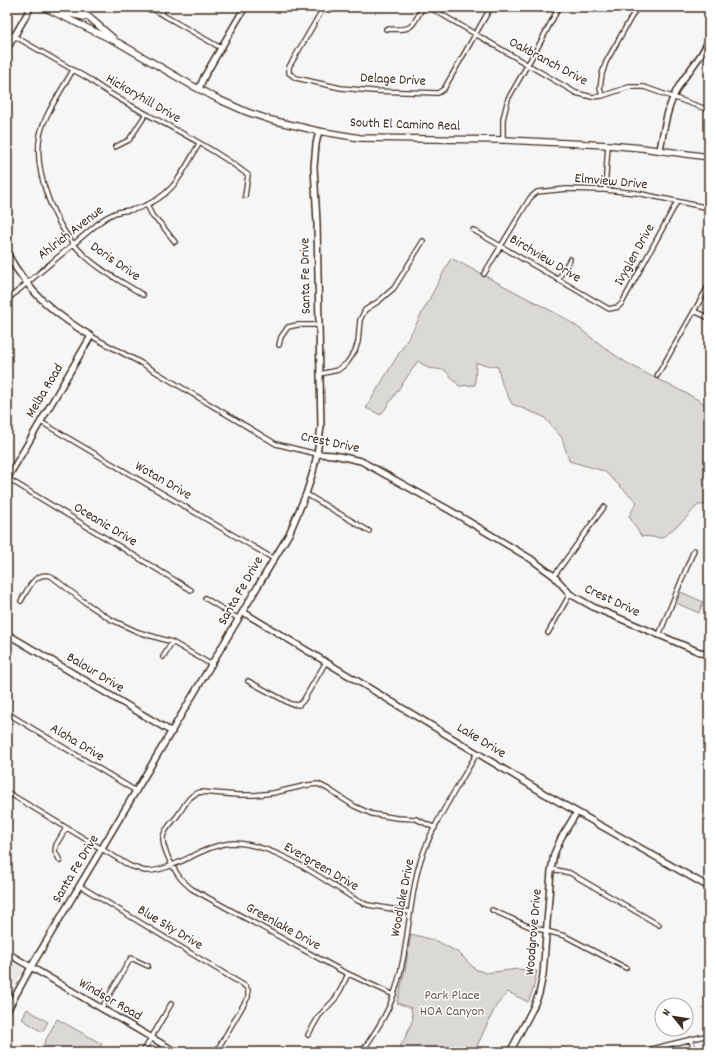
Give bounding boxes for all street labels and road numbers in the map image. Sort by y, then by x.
street label: Oakbranch Drive [505,33,591,91]
street label: Delage Drive [360,68,426,92]
street label: Hickoryhill Drive [102,69,184,129]
street label: South El Camino Real [349,113,461,137]
street label: Elmview Drive [574,169,648,195]
street label: Ahlrich Avenue [34,201,108,265]
street label: Ivyglen Drive [610,220,660,290]
street label: Birchview Drive [505,230,585,288]
street label: Doris Drive [86,237,144,287]
street label: Santa Fe Drive [295,237,317,315]
street label: Melba Road [21,360,69,422]
street label: Crest Drive [299,427,361,459]
street label: Wotan Drive [131,457,195,505]
street label: Oceanic Drive [69,498,141,552]
street label: Santa Fe Drive [213,553,269,629]
street label: Crest Drive [581,579,643,623]
street label: Balour Drive [62,648,128,698]
street label: Lake Drive [453,718,509,764]
street label: Aloha Drive [46,719,108,767]
street label: Santa Fe Drive [48,831,104,907]
street label: Evergreen Drive [280,837,362,897]
street label: Woodlake Drive [386,857,420,939]
street label: Woodgrove Drive [520,888,548,976]
street label: Greenlake Drive [242,898,324,956]
street label: Blue Sky Drive [134,901,206,955]
street label: Windsor Road [75,974,145,1026]

